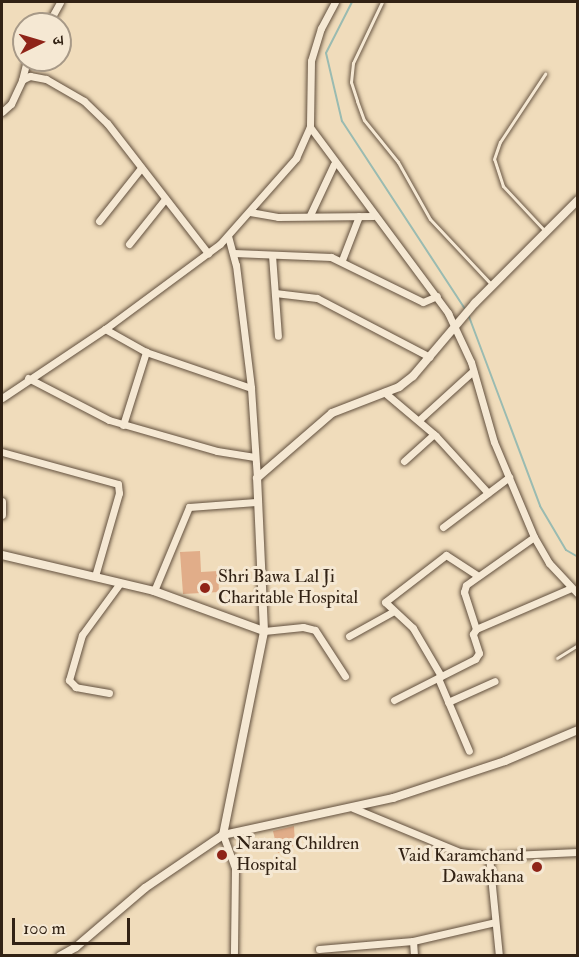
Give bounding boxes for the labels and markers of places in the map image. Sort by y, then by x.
place label: Shri Bawa Lal Ji Charitable Hospital [218,567,358,610]
marker: Shri Bawa Lal Ji Charitable Hospital [196,579,214,597]
place label: Narang Children Hospital [236,834,359,876]
marker: Narang Children Hospital [213,846,231,864]
place label: Vaid Karamchand Dawakhana [398,846,524,888]
marker: Vaid Karamchand Dawakhana [528,858,546,876]

